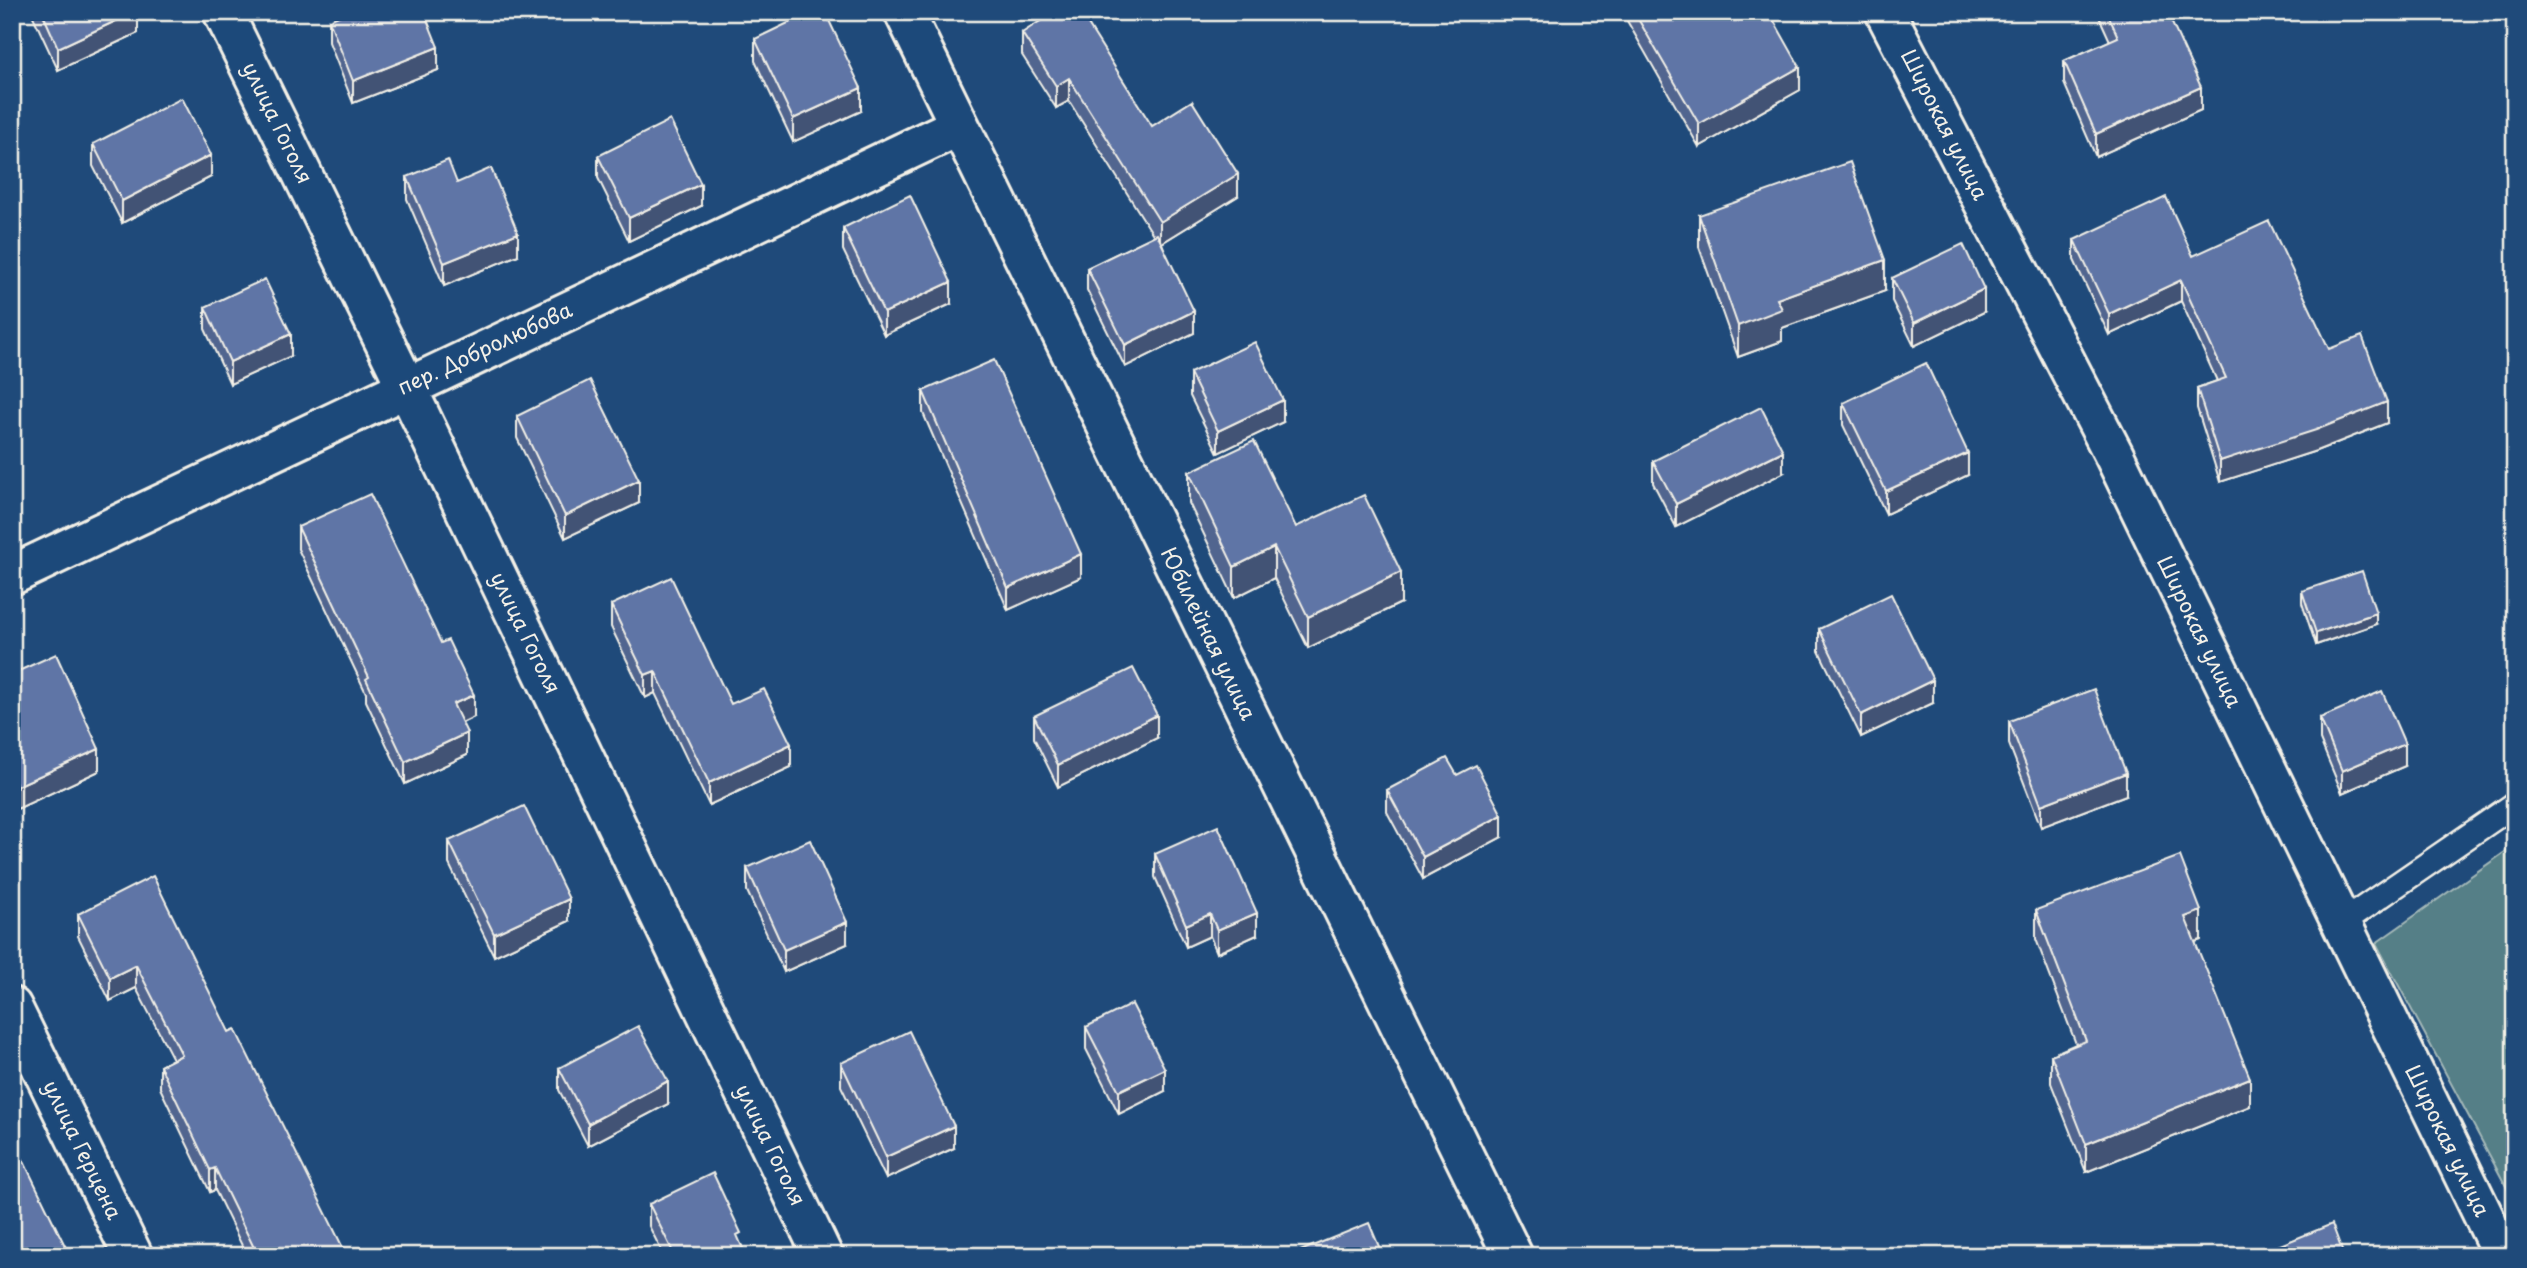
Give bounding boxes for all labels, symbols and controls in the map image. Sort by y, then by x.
street label: Широкая улица [1894,43,1998,206]
street label: улица Гоголя [235,56,322,189]
street label: пер. Добролюбова [391,293,577,402]
street label: Юбилейная улица [1154,541,1266,726]
street label: Широкая улица [2150,550,2252,713]
street label: улица Гоголя [483,566,570,699]
street label: Широкая улица [2398,1059,2500,1222]
street label: улица Герцена [36,1074,131,1224]
street label: улица Гоголя [728,1078,815,1211]

